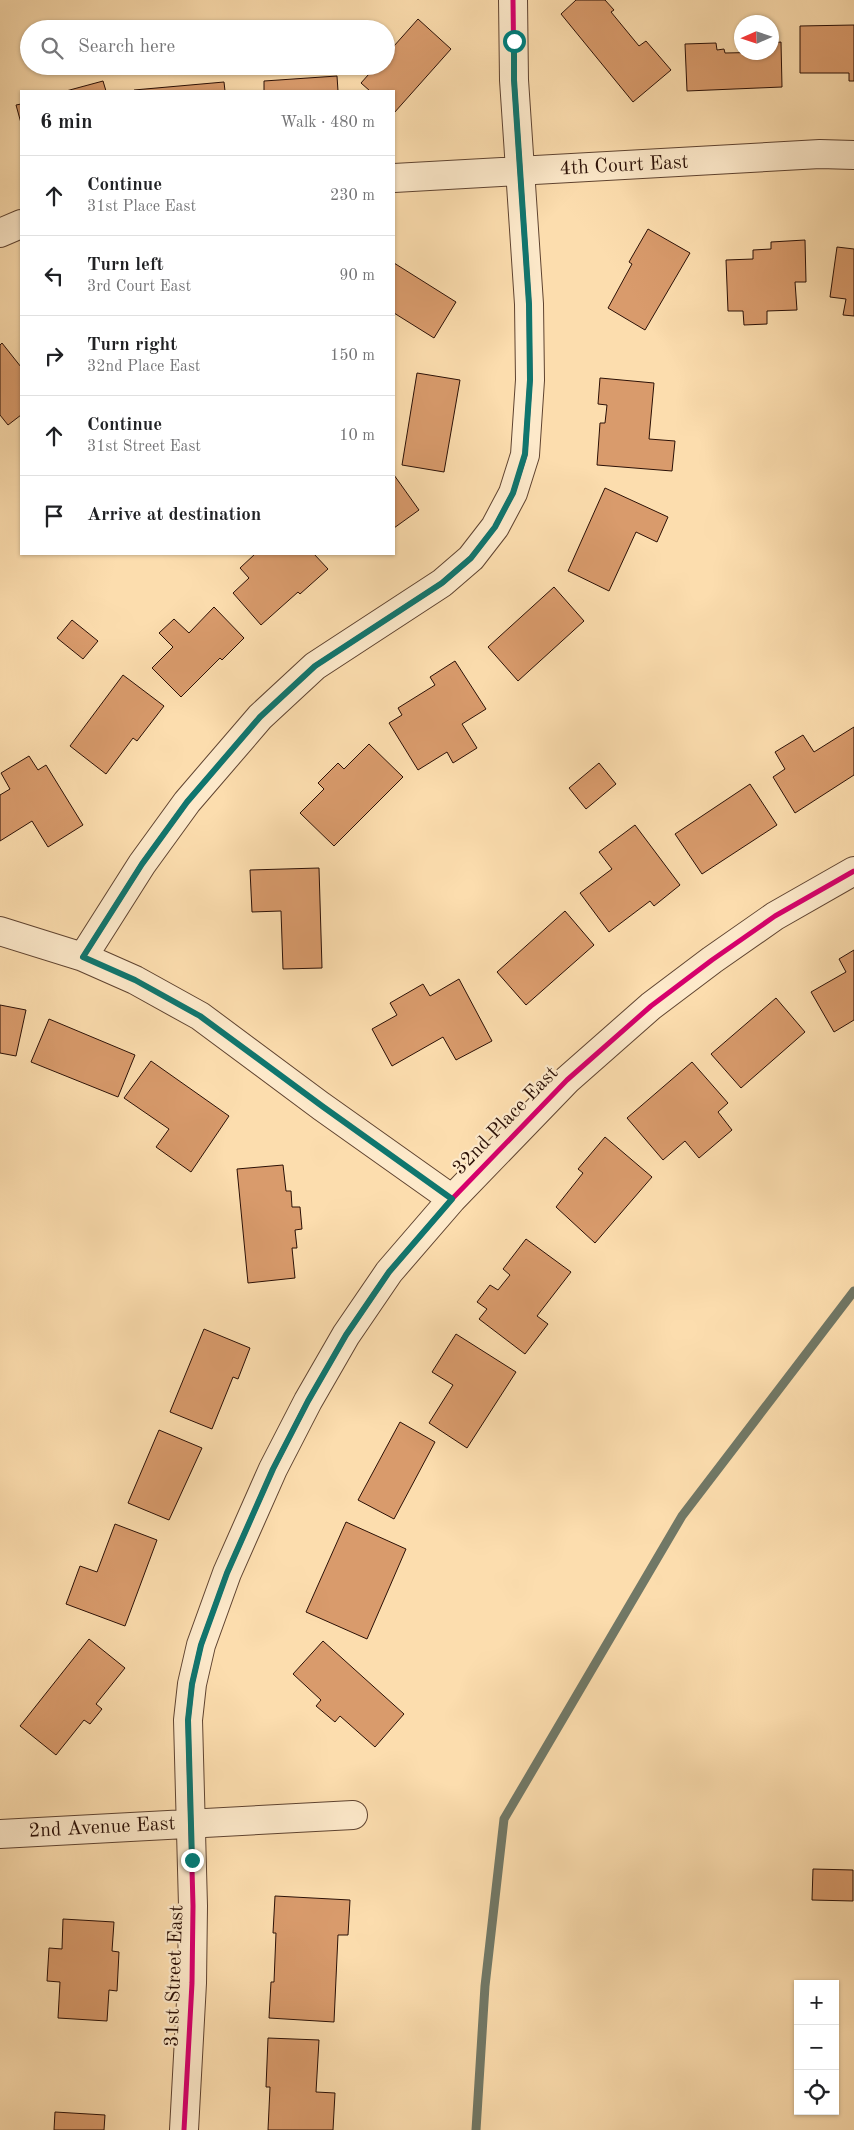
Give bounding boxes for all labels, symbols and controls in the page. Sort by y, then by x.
north arrow [734,15,779,60]
search box [20,20,395,75]
route start [503,30,526,53]
icon: search [38,34,66,62]
text: Search here [78,38,175,57]
text: 6 min [40,112,93,133]
text: Walk · 480 m [280,115,375,131]
street label: 4th Court East [559,153,689,179]
text: Continue [87,176,162,195]
icon: ahead [40,182,68,210]
text: 230 m [330,188,375,204]
text: 31st Place East [87,199,196,215]
text: Turn left [87,256,164,275]
icon: left [40,262,68,290]
text: 90 m [339,268,375,284]
text: 3rd Court East [87,279,191,295]
text: Turn right [87,336,177,355]
icon: right [40,342,68,370]
text: 150 m [330,348,375,364]
text: 32nd Place East [87,359,200,375]
text: Continue [87,416,162,435]
icon: ahead [40,422,68,450]
text: 10 m [339,428,375,444]
text: 31st Street East [87,439,201,455]
icon: arrive [40,502,68,530]
text: Arrive at destination [87,506,261,525]
street label: 32nd Place East [450,1063,562,1179]
street label: 2nd Avenue East [28,1814,176,1842]
route end [181,1849,204,1872]
street label: 31st Street East [163,1904,187,2048]
map controls [794,1980,839,2115]
button: + [794,1980,839,2025]
button: − [794,2025,839,2070]
button: locate [794,2070,839,2115]

